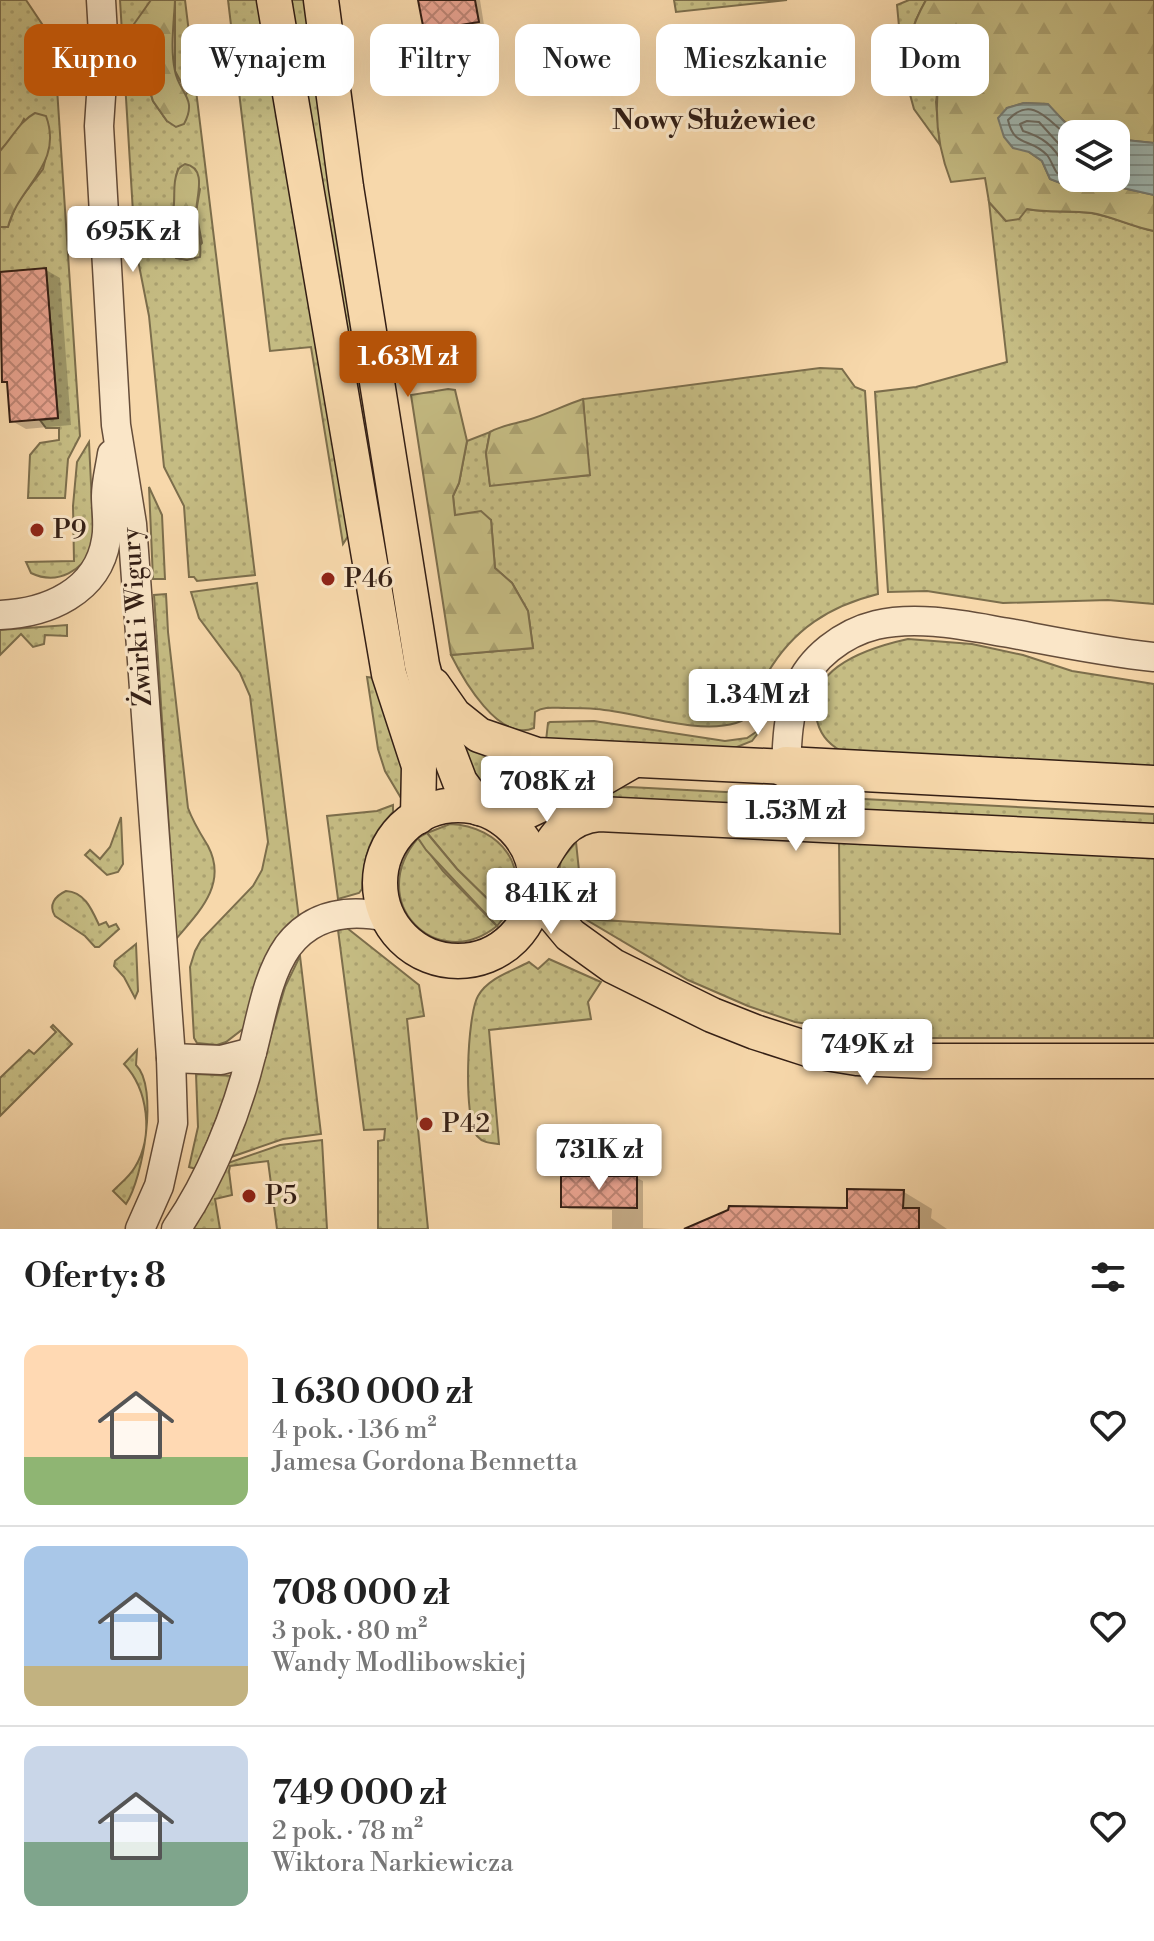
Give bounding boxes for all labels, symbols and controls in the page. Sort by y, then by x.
chip: Kupno [24,24,165,96]
chip: Wynajem [181,24,354,96]
chip: Filtry [370,24,499,96]
chip: Nowe [515,24,640,96]
chip: Mieszkanie [656,24,855,96]
chip: Dom [871,24,989,96]
district label: Nowy Służewiec [612,103,816,138]
map controls [1058,120,1130,192]
button: layers [1058,120,1130,192]
pin: 695K zł [59,206,207,274]
text: 695K zł [85,216,181,248]
pin: 1.63M zł [325,331,491,399]
text: 1.63M zł [357,341,459,373]
place label: P9 [53,514,87,546]
marker: P9 [28,521,46,539]
street label: Żwirki i Wigury [114,526,159,708]
place label: P46 [344,563,393,595]
marker: P46 [319,570,337,588]
pin: 1.34M zł [675,669,841,737]
text: 1.34M zł [707,679,809,711]
pin: 708K zł [473,756,621,824]
text: 708K zł [499,766,595,798]
pin: 1.53M zł [713,785,879,853]
text: 1.53M zł [746,795,846,827]
pin: 841K zł [477,868,625,936]
text: 841K zł [505,878,597,910]
pin: 749K zł [793,1019,941,1087]
text: 749K zł [820,1029,914,1061]
place label: P42 [442,1108,490,1140]
marker: P42 [417,1115,435,1133]
pin: 731K zł [525,1124,673,1192]
text: 731K zł [555,1134,643,1166]
place label: P5 [265,1180,297,1212]
marker: P5 [240,1187,258,1205]
icon: filters [1086,1255,1130,1299]
text: Oferty: 8 [24,1256,166,1298]
text: 1 630 000 zł [272,1372,473,1414]
icon: home [88,1377,184,1473]
icon: heart [1086,1403,1130,1447]
text: 4 pok. · 136 m² [272,1414,437,1446]
text: Jamesa Gordona Bennetta [272,1446,578,1478]
text: 708 000 zł [272,1573,450,1615]
icon: home [88,1578,184,1674]
icon: heart [1086,1604,1130,1648]
text: 3 pok. · 80 m² [272,1615,427,1647]
text: Wandy Modlibowskiej [272,1647,527,1679]
text: 749 000 zł [272,1773,447,1815]
icon: home [88,1778,184,1874]
icon: heart [1086,1804,1130,1848]
text: 2 pok. · 78 m² [272,1815,423,1847]
text: Wiktora Narkiewicza [272,1847,513,1879]

